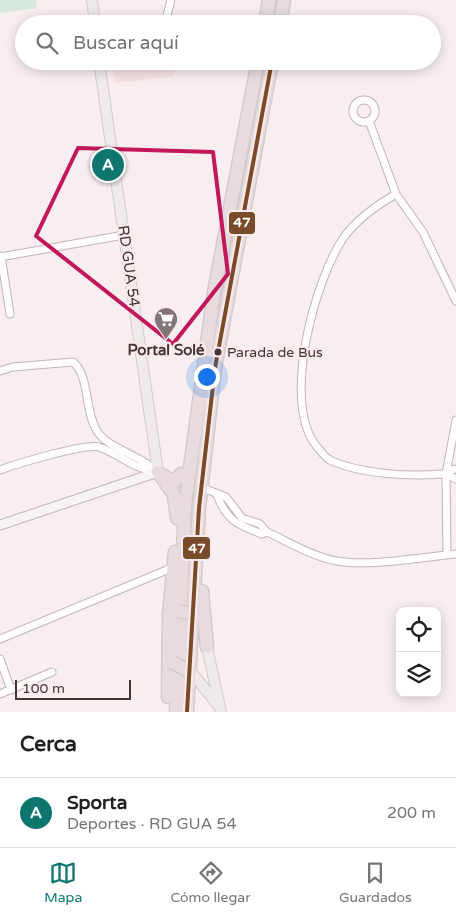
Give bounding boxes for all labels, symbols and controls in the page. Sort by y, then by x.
search box [15,15,441,70]
icon: search [33,29,61,57]
text: Buscar aquí [73,32,179,54]
pin: A [92,146,124,184]
line badge: 47 [228,211,256,235]
text: 47 [233,214,251,231]
street label: RD GUA 54 [114,224,144,308]
supermarket icon: Portal Solé [153,306,179,340]
place label: Portal Solé [127,341,205,359]
place label: Parada de Bus [227,344,323,361]
marker: Parada de Bus [213,347,223,357]
your location [194,364,220,390]
line badge: 47 [182,536,211,560]
text: 47 [188,540,206,557]
map controls [396,607,441,697]
button: locate [396,607,441,652]
button: layers [396,652,441,697]
scale bar [15,677,131,700]
text: 100 m [22,680,65,697]
text: Cerca [20,732,77,757]
text: Sporta [67,792,127,814]
text: A [30,803,42,823]
text: 200 m [387,803,436,823]
text: Deportes · RD GUA 54 [67,814,237,834]
tab: Mapa [44,859,82,906]
tab: Cómo llegar [171,859,251,906]
tab: Guardados [339,859,412,906]

